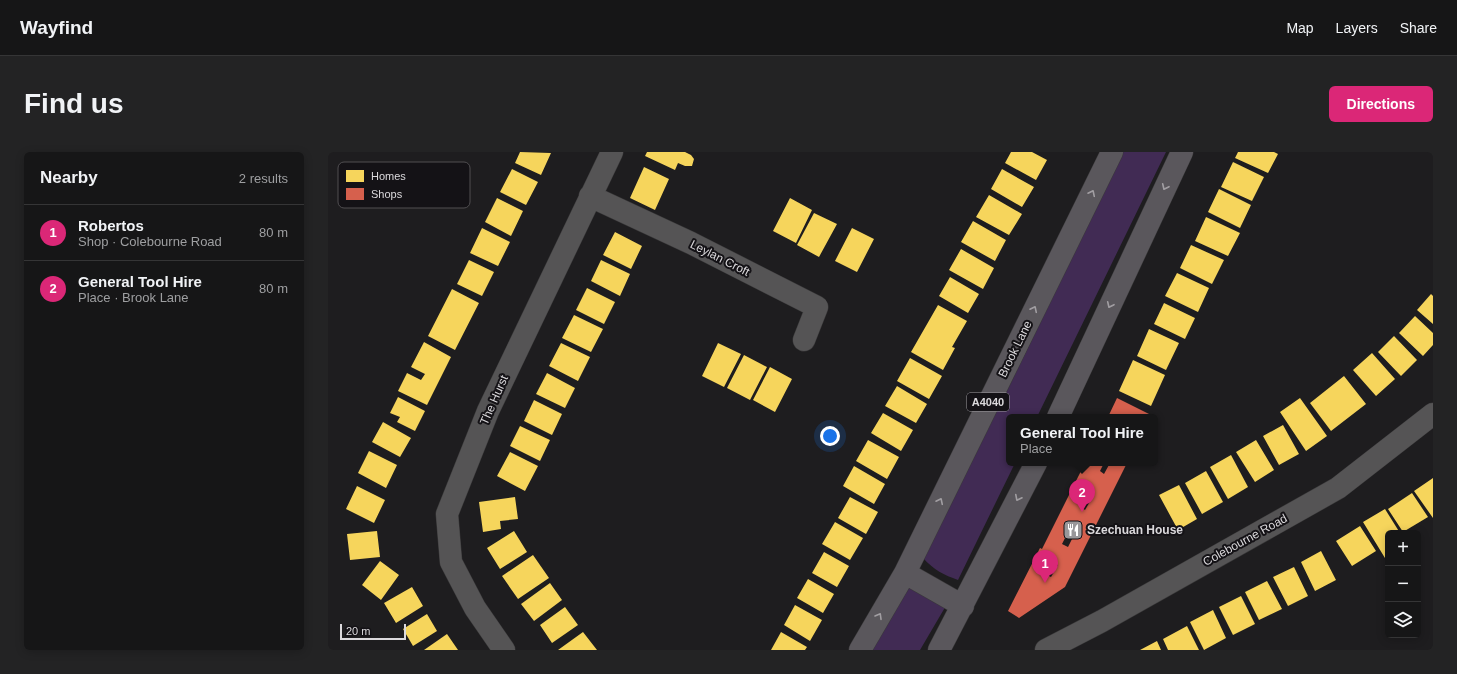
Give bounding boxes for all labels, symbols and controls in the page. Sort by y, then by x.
text: Wayfind [20,17,93,38]
text: Map [1286,20,1314,36]
text: Layers [1336,20,1378,36]
text: Share [1400,20,1437,36]
button: Directions [1329,86,1433,122]
text: Find us [24,88,124,119]
legend [338,162,470,208]
text: Nearby [40,168,98,187]
text: Homes [371,170,406,182]
text: 2 results [239,171,288,186]
one-way arrow [1162,183,1170,191]
text: Shops [371,188,403,200]
one-way arrow [1087,189,1095,197]
text: Robertos [78,217,144,234]
text: 1 [49,225,57,240]
text: 80 m [259,225,288,240]
text: Shop · Colebourne Road [78,234,222,249]
street label: Leylan Croft [688,237,753,279]
text: General Tool Hire [78,273,202,290]
text: 2 [49,281,57,296]
text: 80 m [259,281,288,296]
text: Place · Brook Lane [78,290,189,305]
one-way arrow [1107,301,1115,309]
one-way arrow [1029,306,1037,314]
street label: Brook Lane [995,318,1035,380]
street label: The Hurst [477,372,511,427]
road number: A4040 [967,393,1009,411]
popup [1006,414,1158,466]
text: General Tool Hire [1020,424,1144,441]
your location [820,426,840,446]
text: Place [1020,441,1053,456]
pin: 2 [1069,479,1095,512]
one-way arrow [1015,493,1023,501]
one-way arrow [935,498,943,506]
street label: Colebourne Road [1200,511,1290,569]
restaurant icon: Szechuan House [1062,519,1084,541]
place label: Szechuan House [1087,523,1183,537]
map controls [1385,530,1421,638]
button: + [1385,530,1421,566]
pin: 1 [1032,550,1058,583]
button: − [1385,566,1421,602]
button: layers [1385,602,1421,638]
one-way arrow [875,613,882,620]
scale bar [340,622,406,641]
text: 20 m [346,625,370,637]

